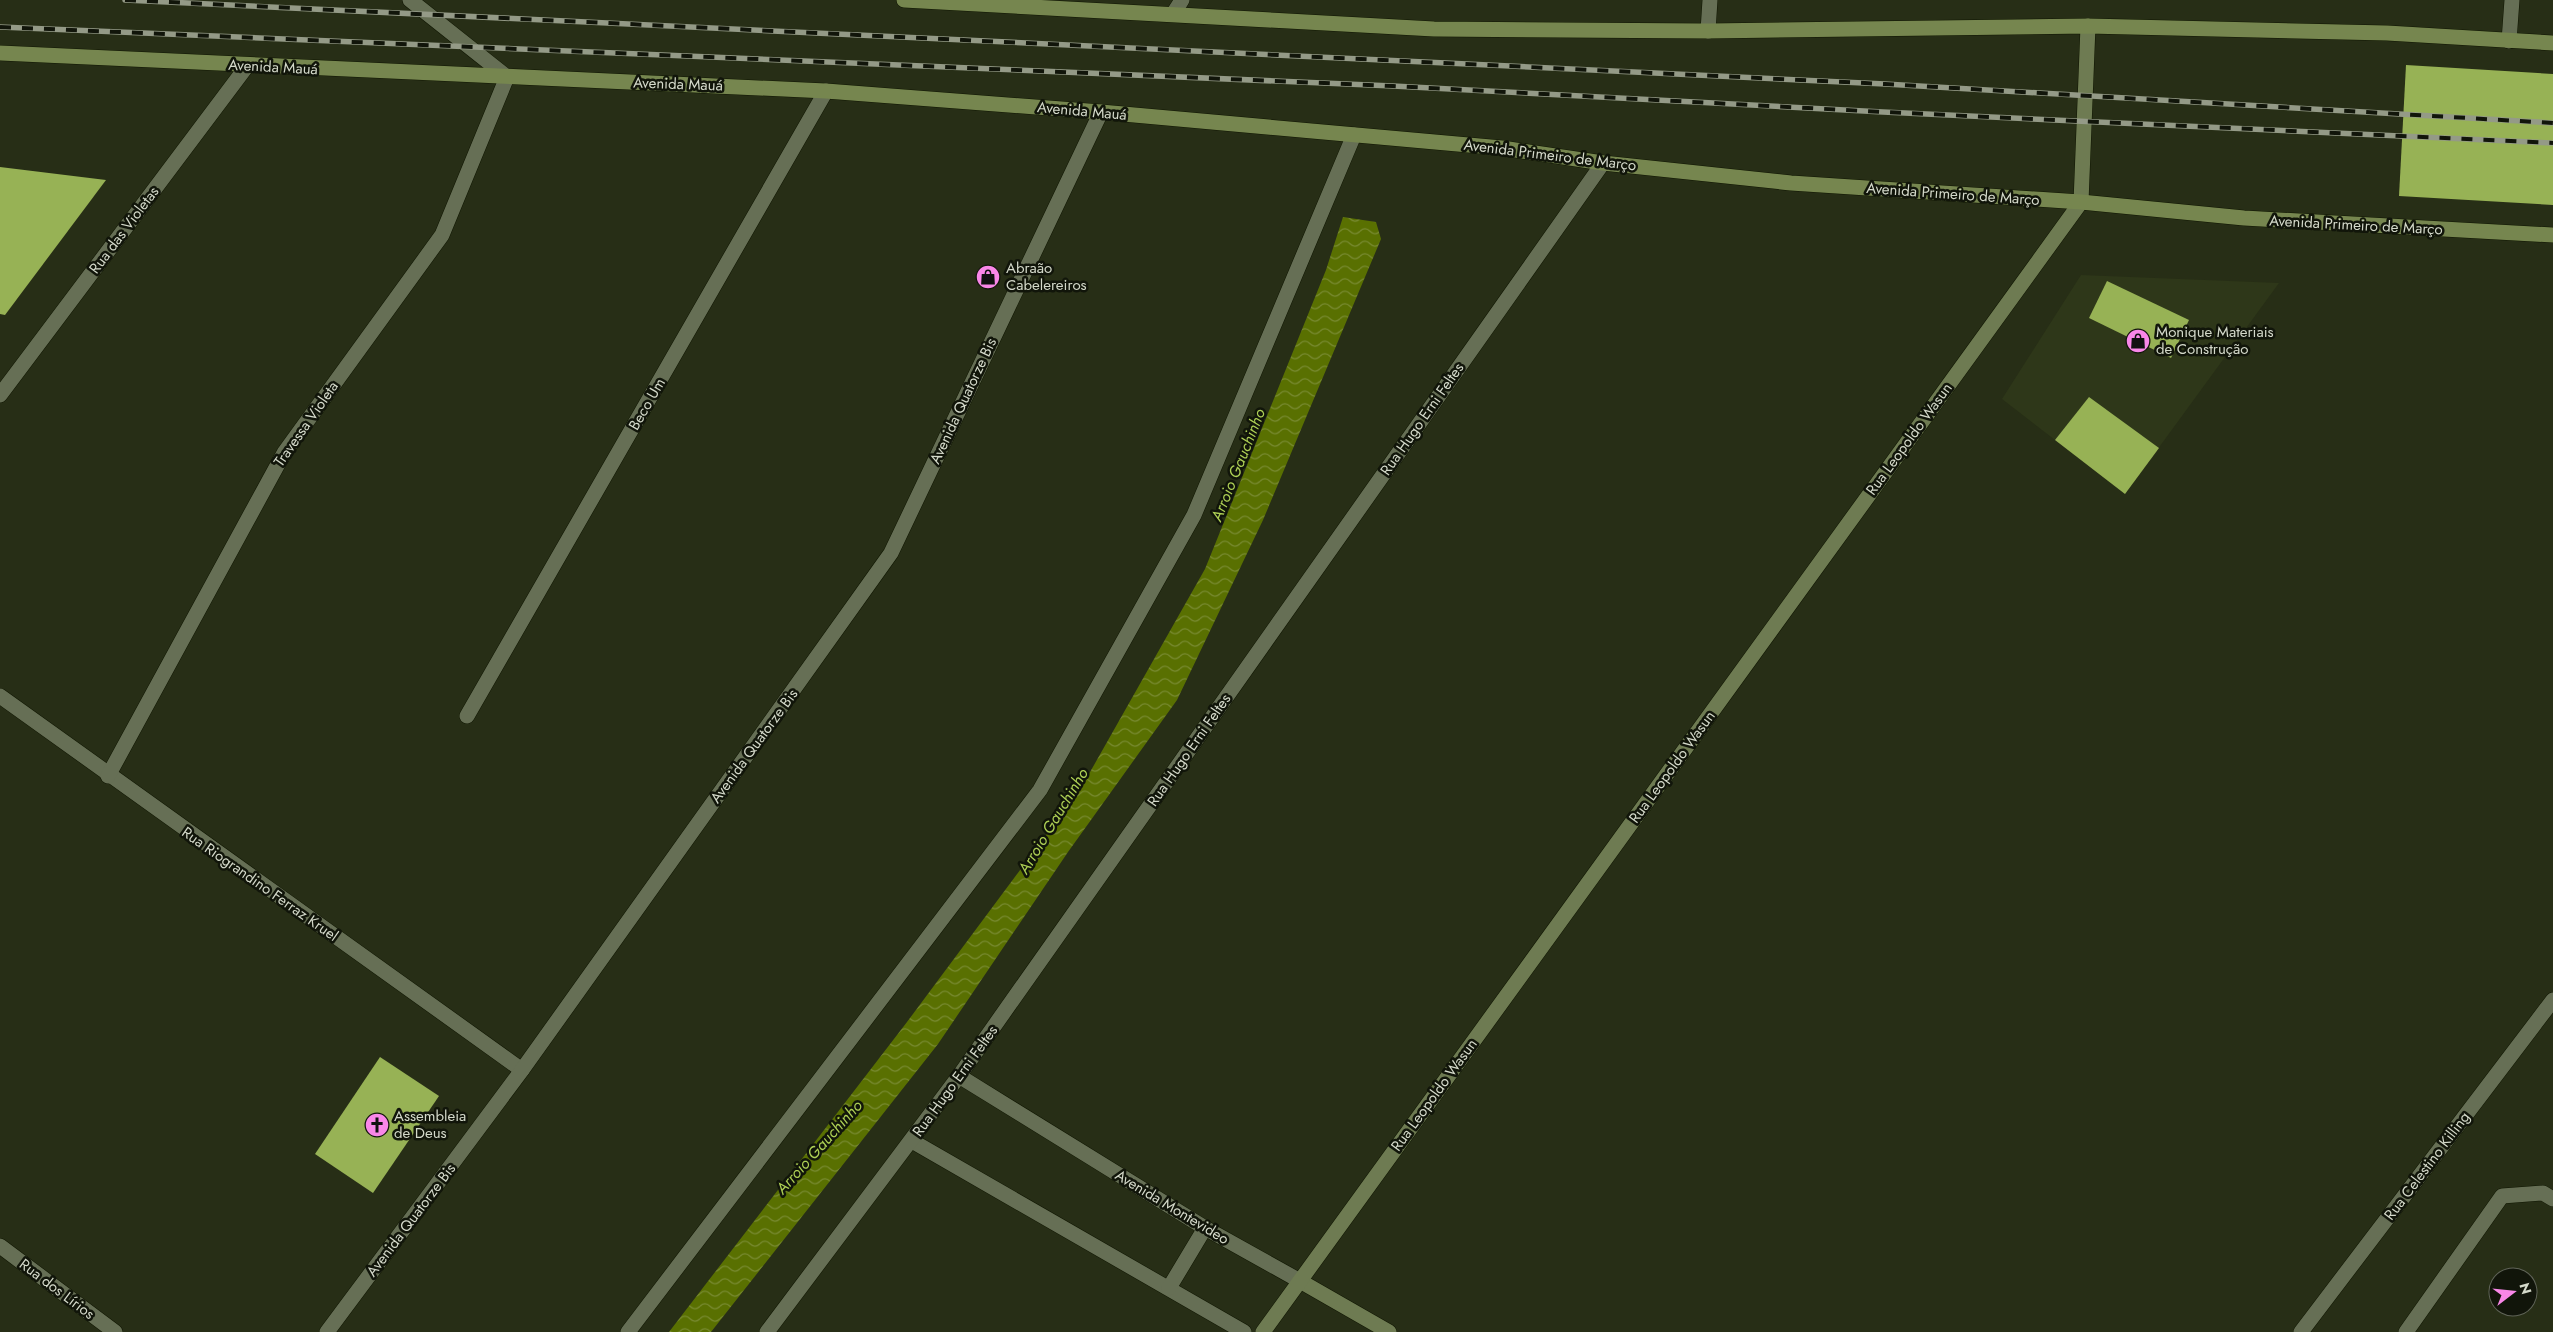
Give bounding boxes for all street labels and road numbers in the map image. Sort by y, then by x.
street label: Avenida Mauá [228,54,318,80]
street label: Avenida Mauá [633,71,723,97]
street label: Avenida Mauá [1036,96,1128,126]
street label: Avenida Primeiro de Março [1462,134,1638,176]
street label: Avenida Primeiro de Março [1866,177,2040,211]
street label: Rua das Violetas [84,182,164,278]
street label: Avenida Primeiro de Março [2269,209,2443,241]
street label: Avenida Quatorze Bis [924,334,1002,468]
street label: Rua Hugo Erni Feltes [1375,358,1469,480]
street label: Beco Um [623,374,671,434]
street label: Travessa Violeta [268,377,344,471]
street label: Rua Leopoldo Wasun [1861,378,1957,500]
street label: Avenida Quatorze Bis [705,684,803,808]
street label: Rua Hugo Erni Feltes [1142,689,1236,811]
street label: Rua Leopoldo Wasun [1624,706,1720,828]
street label: Rua Riograndino Ferraz Kruel [177,821,343,947]
street label: Rua Hugo Erni Feltes [907,1021,1003,1141]
street label: Rua Leopoldo Wasun [1386,1034,1482,1156]
street label: Rua Celestino Killing [2379,1107,2475,1225]
street label: Avenida Quatorze Bis [361,1159,461,1281]
street label: Avenida Montevideo [1111,1164,1233,1250]
street label: Rua dos Lírios [15,1253,99,1325]

